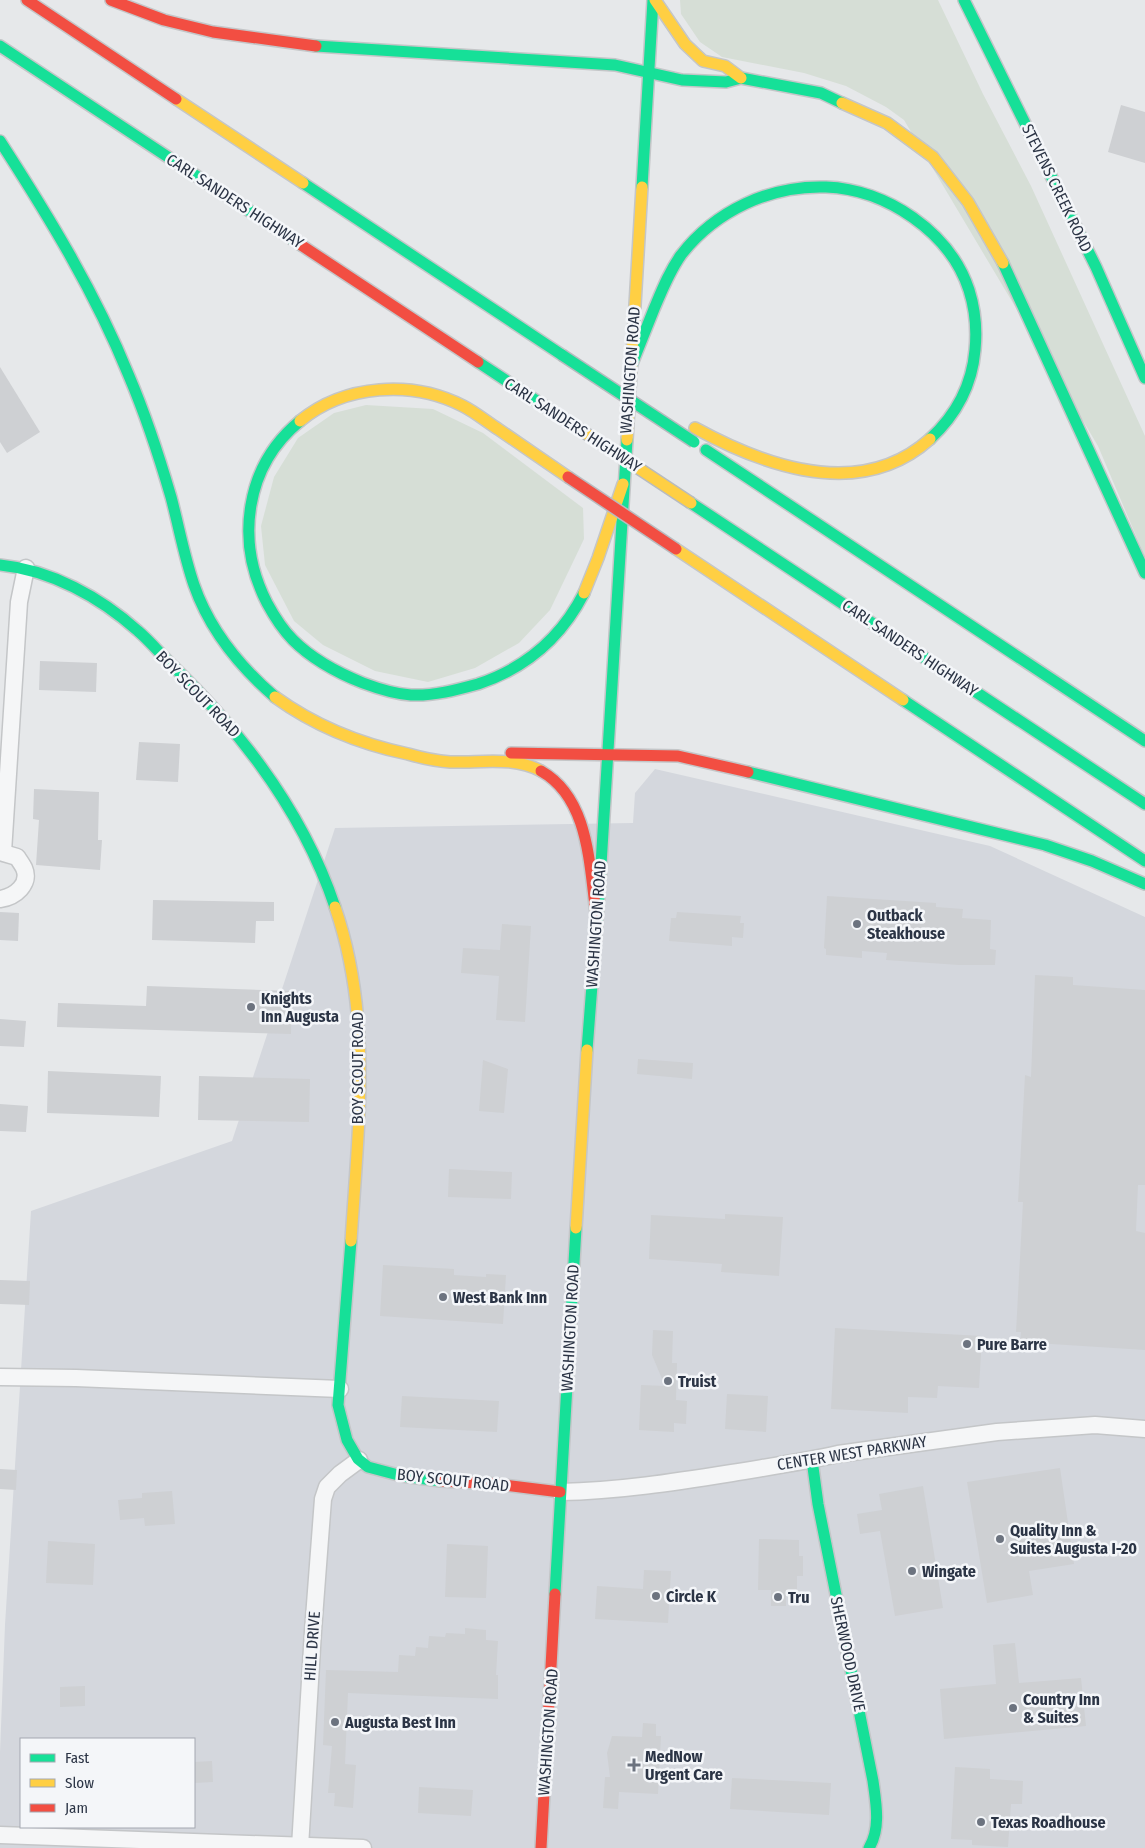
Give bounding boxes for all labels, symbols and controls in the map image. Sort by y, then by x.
street label: STEVENS CREEK ROAD [1018,121,1096,255]
street label: CARL SANDERS HIGHWAY [163,150,307,252]
street label: WASHINGTON ROAD [616,306,644,434]
street label: CARL SANDERS HIGHWAY [501,374,645,476]
street label: CARL SANDERS HIGHWAY [839,596,981,700]
street label: BOY SCOUT ROAD [152,647,244,741]
street label: WASHINGTON ROAD [582,860,610,988]
place label: Outback Steakhouse [867,906,945,943]
marker: Outback Steakhouse [851,918,863,930]
place label: Knights Inn Augusta [261,989,339,1026]
marker: Knights Inn Augusta [245,1001,257,1013]
street label: BOY SCOUT ROAD [348,1012,367,1124]
street label: WASHINGTON ROAD [557,1264,583,1392]
place label: West Bank Inn [453,1288,547,1307]
marker: West Bank Inn [437,1291,449,1303]
place label: Pure Barre [977,1335,1047,1354]
marker: Pure Barre [961,1338,973,1350]
place label: Truist [678,1372,717,1391]
marker: Truist [662,1375,674,1387]
street label: CENTER WEST PARKWAY [776,1432,928,1474]
street label: BOY SCOUT ROAD [396,1465,510,1495]
place label: Quality Inn & Suites Augusta I-20 [1010,1521,1137,1558]
marker: Quality Inn & Suites Augusta I-20 [994,1533,1006,1545]
place label: Wingate [922,1562,976,1581]
marker: Wingate [906,1565,918,1577]
place label: Circle K [666,1587,717,1606]
place label: Tru [788,1588,810,1607]
marker: Circle K [650,1590,662,1602]
marker: Tru [772,1591,784,1603]
street label: SHERWOOD DRIVE [827,1595,869,1713]
street label: HILL DRIVE [300,1611,324,1681]
street label: WASHINGTON ROAD [534,1668,562,1796]
place label: Country Inn & Suites [1023,1690,1100,1727]
marker: Country Inn & Suites [1007,1702,1019,1714]
place label: Augusta Best Inn [344,1713,456,1732]
marker: Augusta Best Inn [329,1716,341,1728]
legend [20,1738,195,1828]
place label: MedNow Urgent Care [645,1747,723,1784]
text: Fast [65,1749,89,1767]
marker: MedNow Urgent Care [627,1758,641,1772]
text: Slow [65,1774,94,1792]
text: Jam [65,1799,88,1817]
place label: Texas Roadhouse [991,1813,1106,1832]
marker: Texas Roadhouse [975,1816,987,1828]

